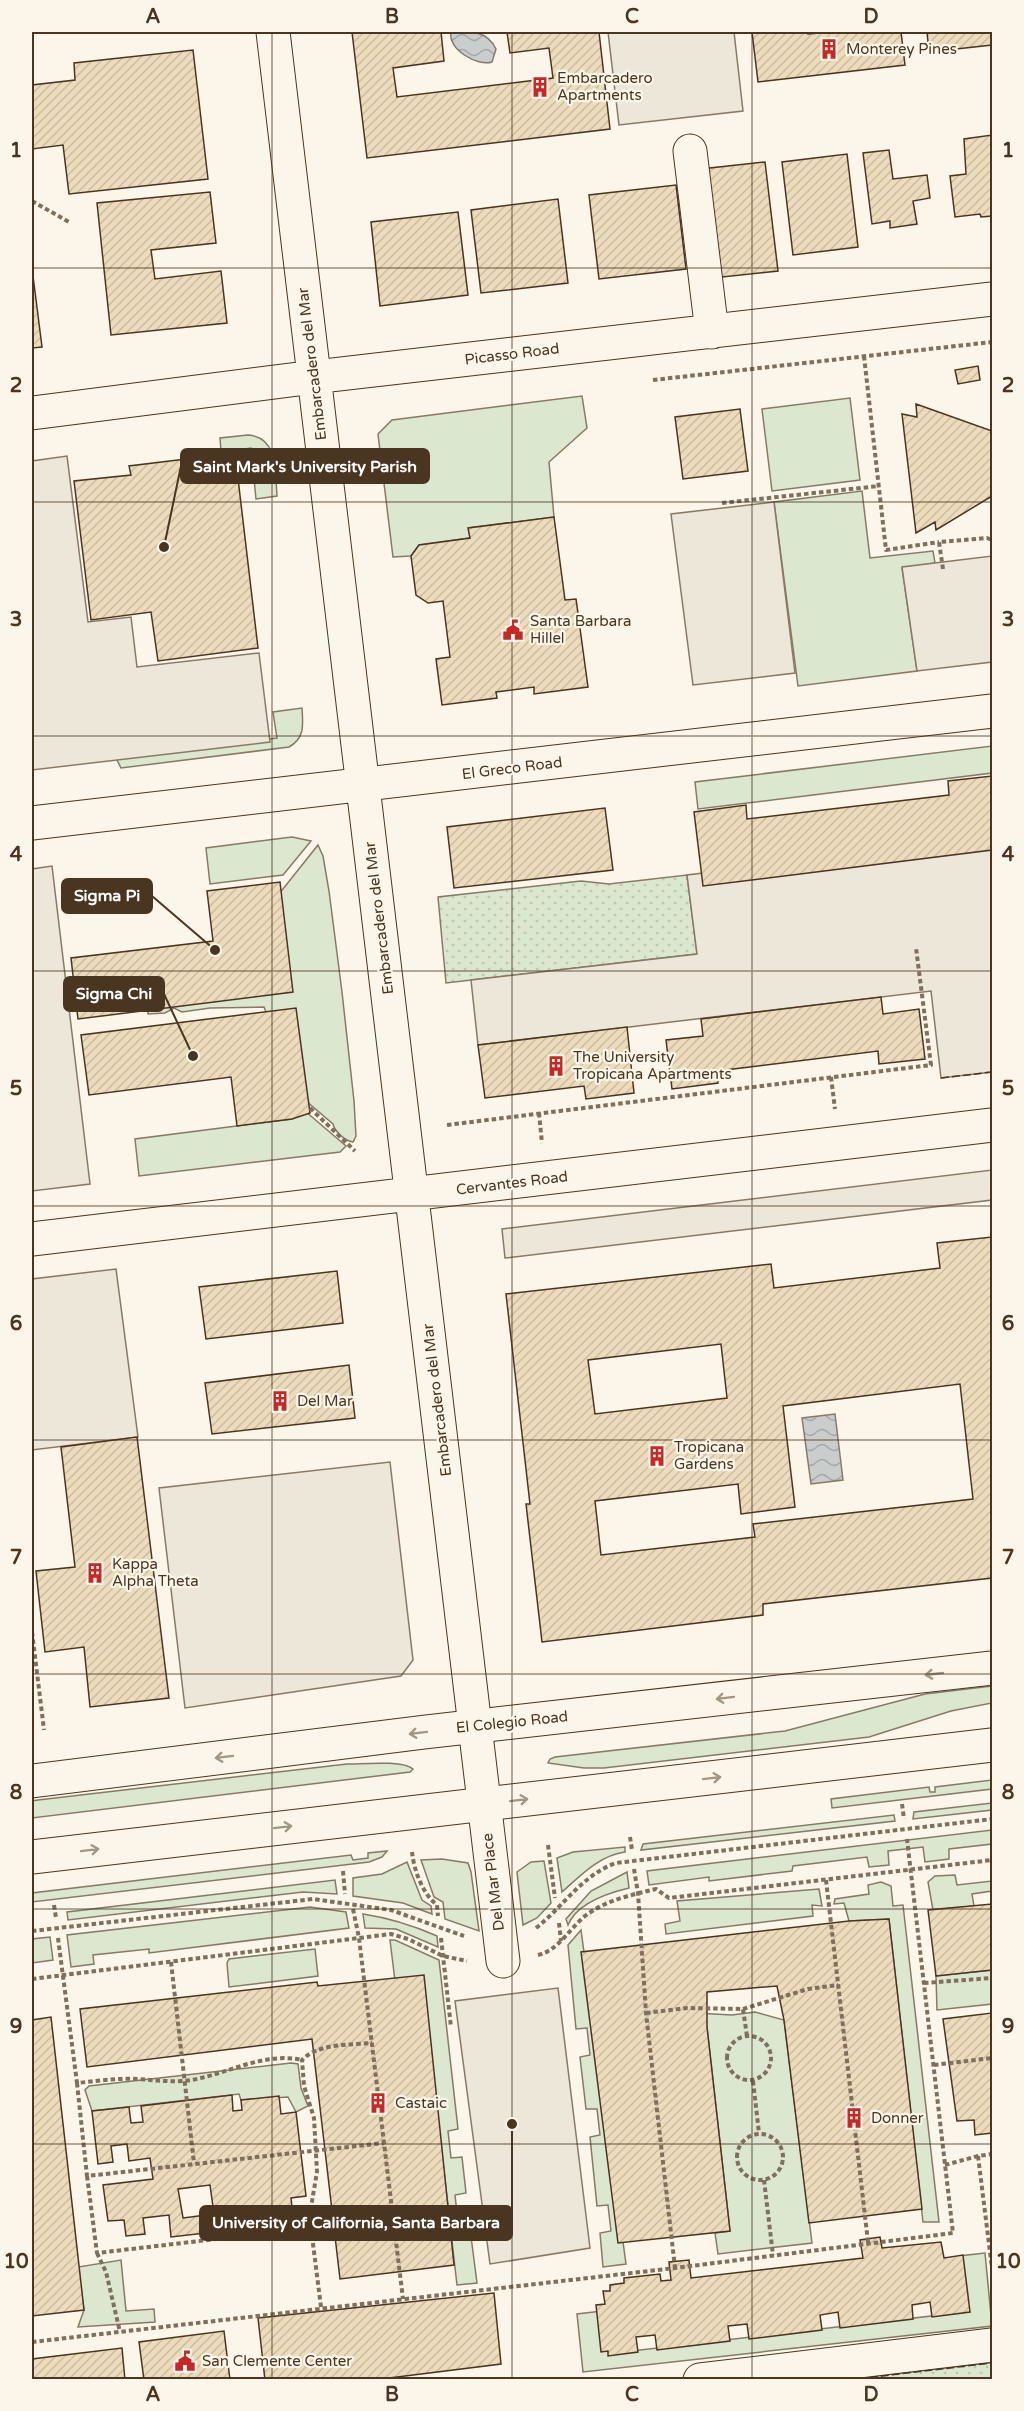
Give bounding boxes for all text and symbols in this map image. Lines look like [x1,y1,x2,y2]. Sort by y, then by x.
text: A [146,5,161,29]
text: B [385,5,399,29]
text: C [625,5,639,29]
text: D [863,5,879,29]
building icon: Monterey Pines [817,37,841,61]
place label: Monterey Pines [846,40,957,58]
place label: Embarcadero Apartments [557,69,653,104]
building icon: Embarcadero Apartments [528,75,552,99]
text: 1 [10,139,22,163]
text: 1 [1002,139,1014,163]
street label: Embarcadero del Mar [294,286,330,441]
street label: Picasso Road [464,339,560,369]
text: 2 [10,374,22,398]
text: 2 [1002,374,1014,398]
callout: Saint Mark's University Parish [181,449,429,483]
text: Saint Mark's University Parish [193,457,417,477]
text: 3 [10,608,22,632]
text: 3 [1002,608,1014,632]
place label: Santa Barbara Hillel [530,612,631,647]
public building icon: Santa Barbara Hillel [501,618,525,642]
street label: El Greco Road [461,753,563,783]
street label: Embarcadero del Mar [361,840,397,995]
text: 4 [10,843,23,867]
text: 4 [1002,843,1015,867]
callout: Sigma Pi [62,879,152,913]
text: Sigma Pi [74,886,140,906]
callout: Sigma Chi [64,977,164,1011]
text: Sigma Chi [76,984,152,1004]
place label: The University Tropicana Apartments [573,1048,732,1083]
building icon: The University Tropicana Apartments [544,1054,568,1078]
text: 5 [10,1077,22,1101]
text: 5 [1002,1077,1014,1101]
street label: Cervantes Road [455,1167,569,1199]
text: 6 [10,1312,22,1336]
text: 6 [1002,1312,1014,1336]
street label: Embarcadero del Mar [419,1322,455,1477]
building icon: Del Mar [268,1389,292,1413]
place label: Del Mar [297,1392,353,1410]
place label: Tropicana Gardens [674,1438,744,1473]
building icon: Tropicana Gardens [645,1444,669,1468]
text: 7 [10,1546,22,1570]
text: 7 [1002,1546,1014,1570]
place label: Kappa Alpha Theta [112,1555,199,1590]
building icon: Kappa Alpha Theta [83,1561,107,1585]
one-way arrow [925,1669,945,1680]
one-way arrow [715,1693,735,1704]
street label: El Colegio Road [455,1707,569,1737]
one-way arrow [408,1728,428,1739]
one-way arrow [215,1752,235,1763]
one-way arrow [702,1772,722,1783]
text: 8 [10,1781,22,1805]
text: 8 [1002,1781,1014,1805]
one-way arrow [508,1794,528,1805]
one-way arrow [273,1822,293,1833]
street label: Del Mar Place [478,1832,508,1932]
one-way arrow [79,1845,99,1856]
text: 9 [10,2015,22,2039]
text: 9 [1002,2015,1014,2039]
building icon: Castaic [366,2091,390,2115]
place label: Castaic [395,2094,447,2112]
building icon: Donner [842,2106,866,2130]
place label: Donner [871,2109,924,2127]
callout: University of California, Santa Barbara [200,2206,512,2240]
text: University of California, Santa Barbara [212,2213,500,2233]
text: 10 [3,2250,29,2274]
text: 10 [995,2250,1021,2274]
public building icon: San Clemente Center [173,2349,197,2373]
place label: San Clemente Center [202,2352,352,2370]
text: A [146,2383,161,2407]
text: B [385,2383,399,2407]
text: C [625,2383,639,2407]
text: D [863,2383,879,2407]

